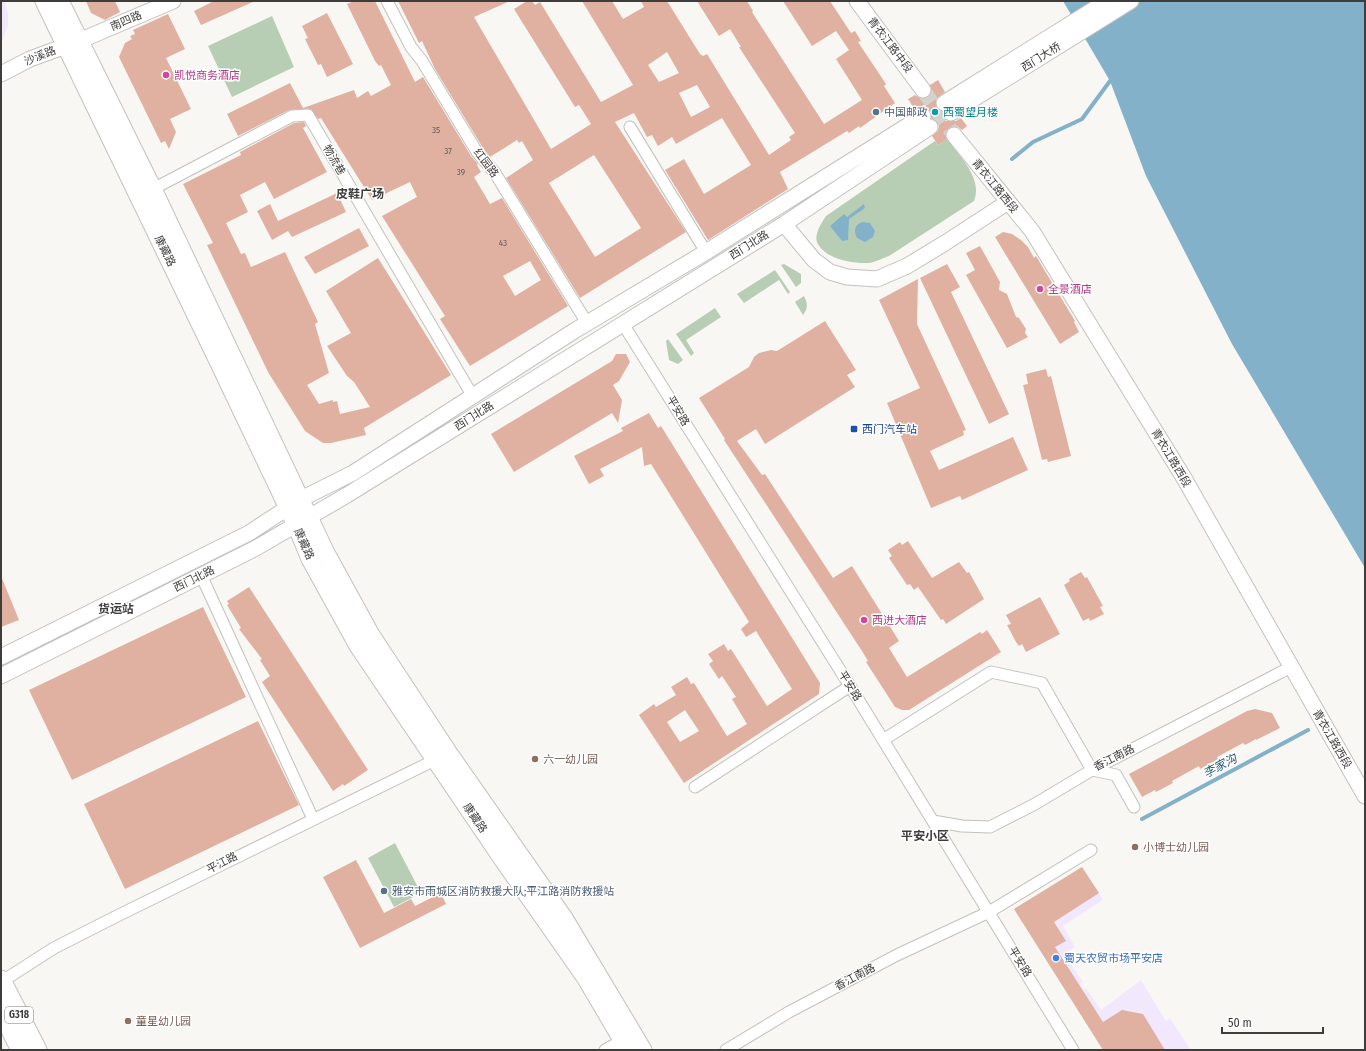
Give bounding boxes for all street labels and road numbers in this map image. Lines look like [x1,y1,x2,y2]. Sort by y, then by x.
street label: 南四路 [108,9,144,33]
street label: 青衣江路中段 [865,15,915,75]
street label: 西门大桥 [1019,40,1063,74]
street label: 沙溪路 [22,44,58,68]
street label: 物流巷 [320,142,348,178]
street label: 红园路 [471,146,501,180]
street label: 青衣江路西段 [969,156,1021,216]
street label: 西门北路 [727,228,771,262]
street label: 康藏路 [152,233,178,269]
street label: 平安路 [664,394,692,428]
street label: 西门北路 [452,399,496,433]
street label: 青衣江路西段 [1148,426,1194,490]
street label: 康藏路 [291,526,317,562]
street label: 西门北路 [171,564,217,594]
street label: 平安路 [836,669,864,703]
street label: 青衣江路西段 [1310,707,1354,771]
street label: 香江南路 [1091,742,1137,774]
street label: 康藏路 [460,801,490,835]
street label: 平江路 [204,850,240,876]
street label: 平安路 [1006,945,1034,979]
street label: 香江南路 [833,961,877,993]
road number: G318 [5,1007,33,1023]

